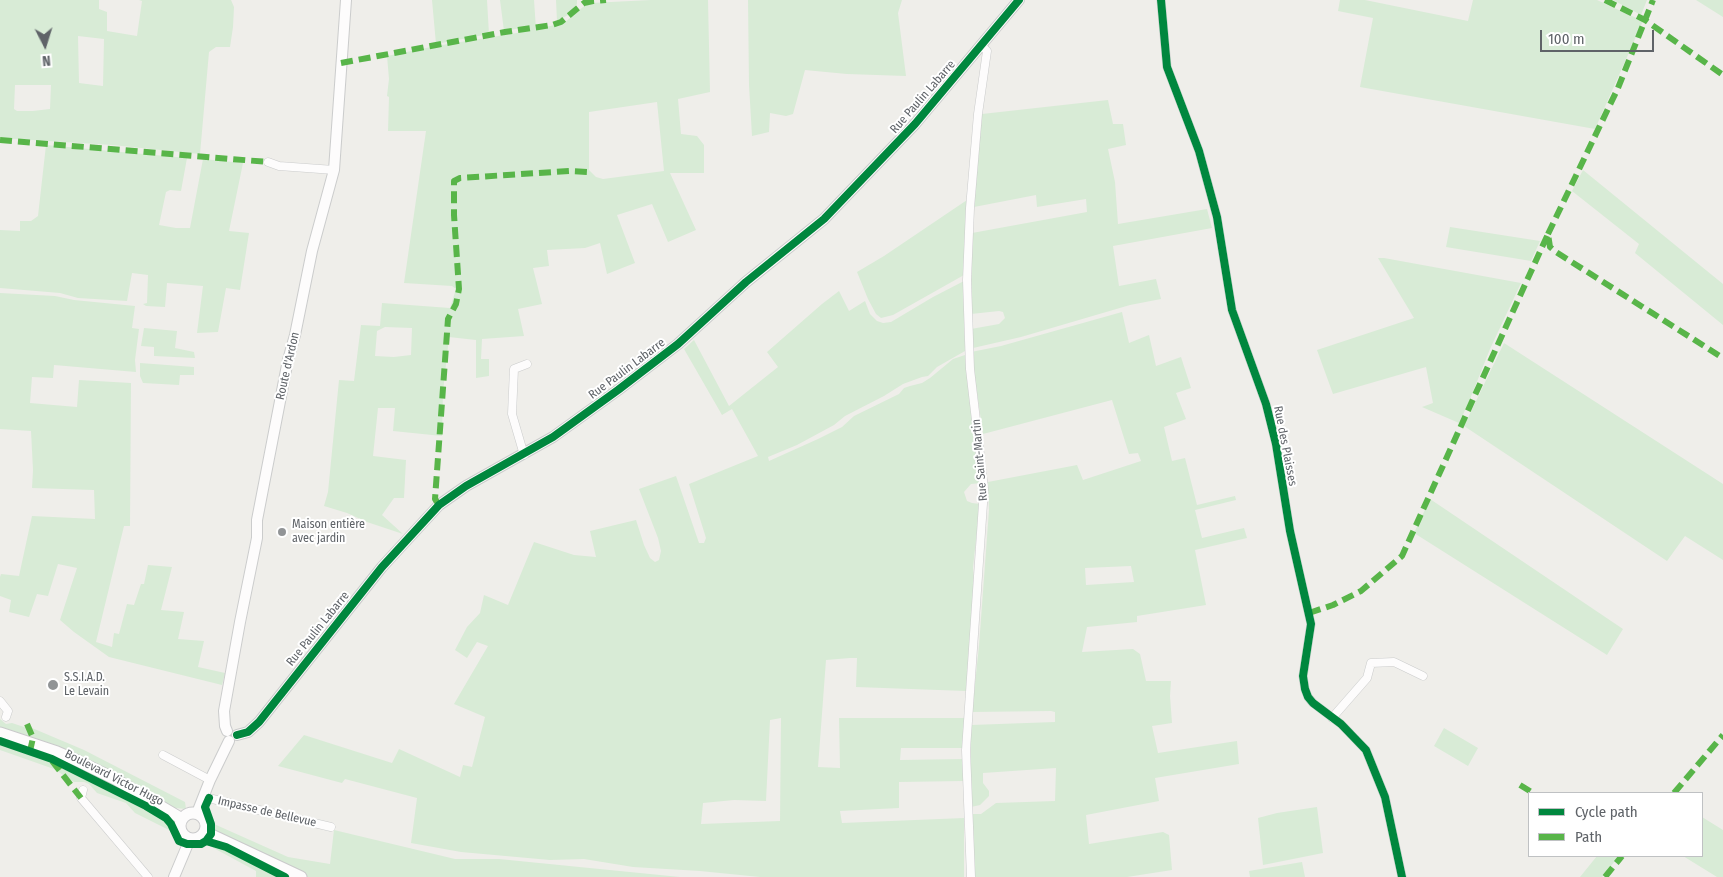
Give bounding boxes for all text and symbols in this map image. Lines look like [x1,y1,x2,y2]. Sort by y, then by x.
north arrow [20,20,70,70]
scale bar [1543,20,1657,52]
text: 100 m [1548,30,1585,48]
text: N [41,52,51,69]
street label: Rue Paulin Labarre [887,58,959,136]
street label: Route d'Ardon [273,331,303,401]
street label: Rue Paulin Labarre [586,336,668,402]
street label: Rue des Plaisses [1270,405,1300,487]
street label: Rue Saint-Martin [969,418,991,502]
place label: Maison entière avec jardin [292,518,365,546]
marker: Maison entière avec jardin [276,526,288,538]
street label: Rue Paulin Labarre [283,589,353,669]
place label: S.S.I.A.D. Le Levain [64,671,109,699]
marker: S.S.I.A.D. Le Levain [46,678,60,692]
street label: Boulevard Victor Hugo [62,747,166,809]
legend [1528,792,1703,857]
street label: Impasse de Bellevue [216,794,318,830]
text: Cycle path [1575,803,1638,821]
text: Path [1575,828,1602,846]

